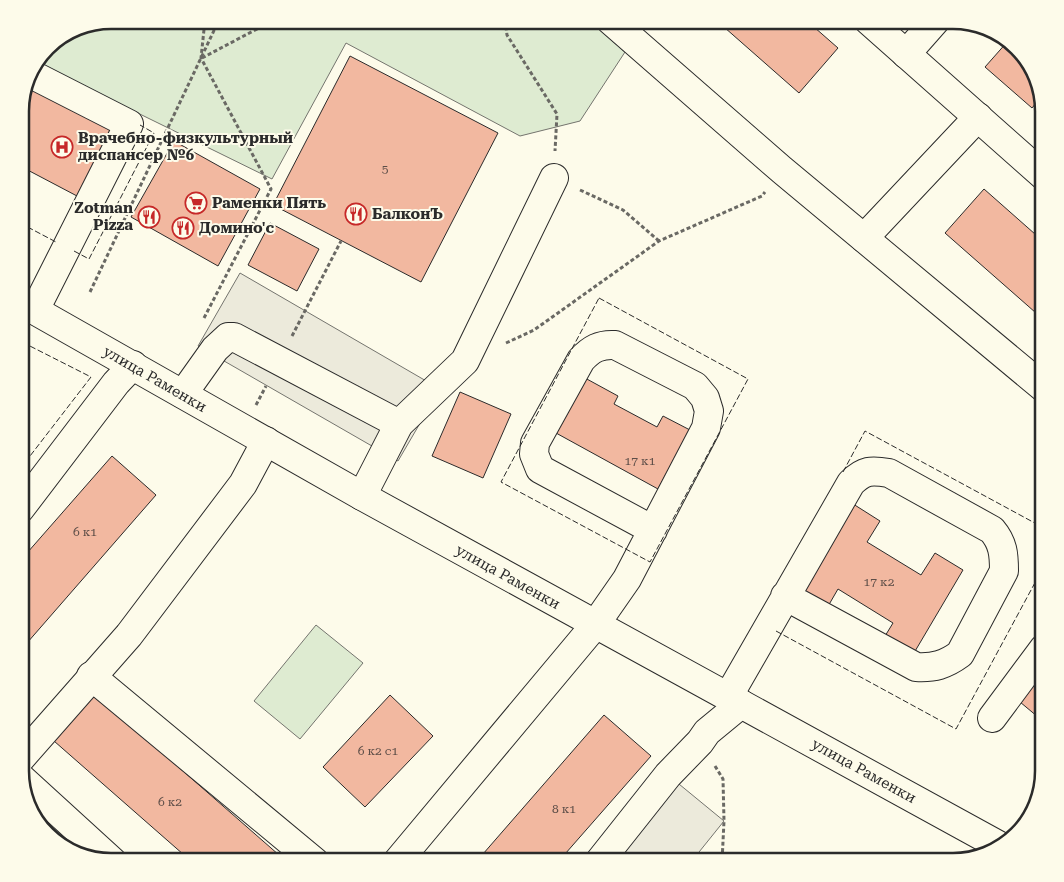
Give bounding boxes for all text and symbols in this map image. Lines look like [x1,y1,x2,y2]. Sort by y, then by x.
place label: Врачебно-физкультурный диспансер №6 [78,129,293,164]
hospital icon: Врачебно-физкультурный диспансер №6 [50,135,74,159]
house number: 5 [382,162,389,176]
supermarket icon: Раменки Пять [184,191,208,215]
place label: Раменки Пять [212,194,326,212]
place label: Zotman Pizza [74,199,133,234]
restaurant icon: БалконЪ [344,202,368,226]
restaurant icon: Zotman Pizza [137,205,161,229]
place label: БалконЪ [372,205,443,223]
restaurant icon: Домино'c [171,216,195,240]
place label: Домино'c [199,219,275,237]
street label: улица Раменки [100,342,210,416]
house number: 17 к1 [625,454,656,468]
house number: 6 к1 [73,525,97,539]
street label: улица Раменки [453,541,563,613]
house number: 17 к2 [864,575,895,589]
street label: улица Раменки [809,735,919,807]
house number: 6 к2 с1 [358,744,399,758]
house number: 6 к2 [158,795,182,809]
house number: 8 к1 [552,802,576,816]

